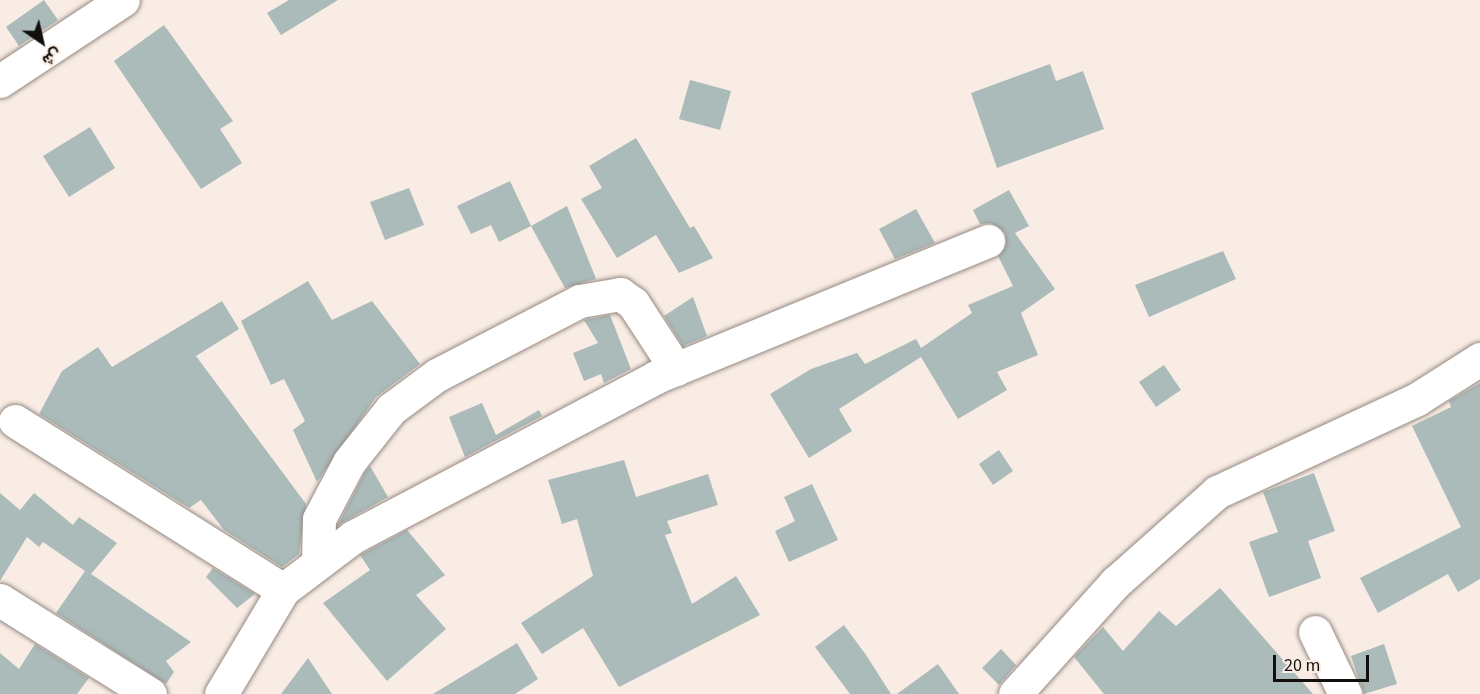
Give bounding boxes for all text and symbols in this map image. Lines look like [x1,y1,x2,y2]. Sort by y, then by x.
north arrow [12,12,72,72]
text: ش [38,42,66,71]
scale bar [1276,643,1372,681]
text: 20 m [1284,653,1320,678]

